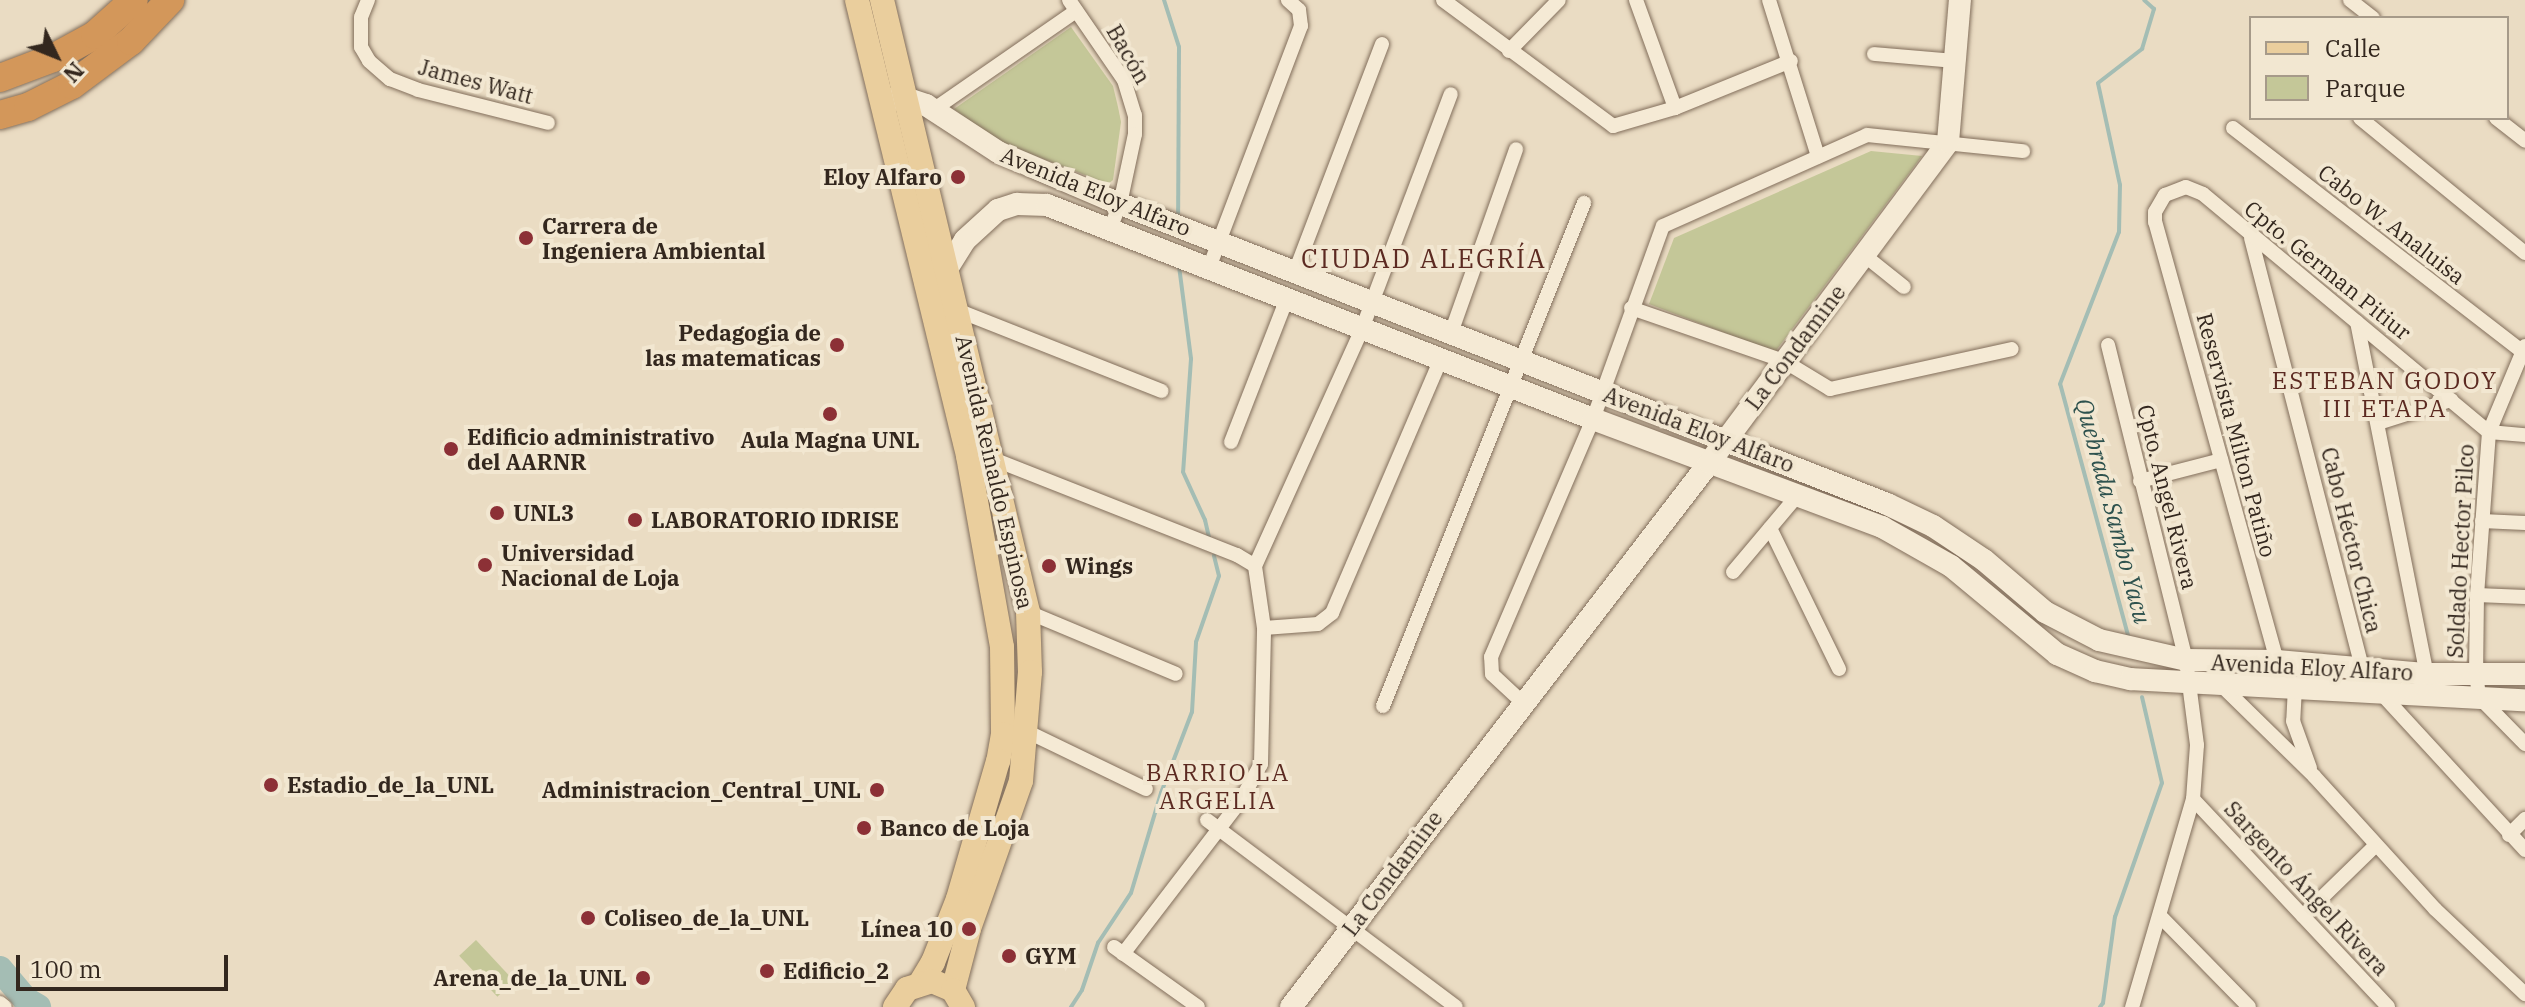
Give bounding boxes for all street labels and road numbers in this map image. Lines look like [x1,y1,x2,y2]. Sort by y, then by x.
street label: Bacón [1101,20,1157,88]
street label: James Watt [416,53,536,109]
street label: Avenida Eloy Alfaro [997,141,1195,241]
street label: Cabo W. Analuisa [2313,158,2471,290]
street label: Cpto. German Pitiur [2239,195,2417,345]
street label: La Condamine [1739,279,1851,415]
street label: Reservista Milton Patiño [2192,310,2282,560]
street label: Avenida Reinaldo Espinosa [951,332,1039,612]
street label: Avenida Eloy Alfaro [1600,380,1798,478]
street label: Cpto. Angel Rivera [2132,402,2204,592]
street label: Soldado Hector Pilco [2441,443,2479,659]
street label: Cabo Héctor Chica [2316,444,2388,636]
street label: Avenida Eloy Alfaro [2210,649,2414,685]
street label: Sargento Ángel Rivera [2219,795,2395,981]
street label: La Condamine [1336,805,1448,941]

